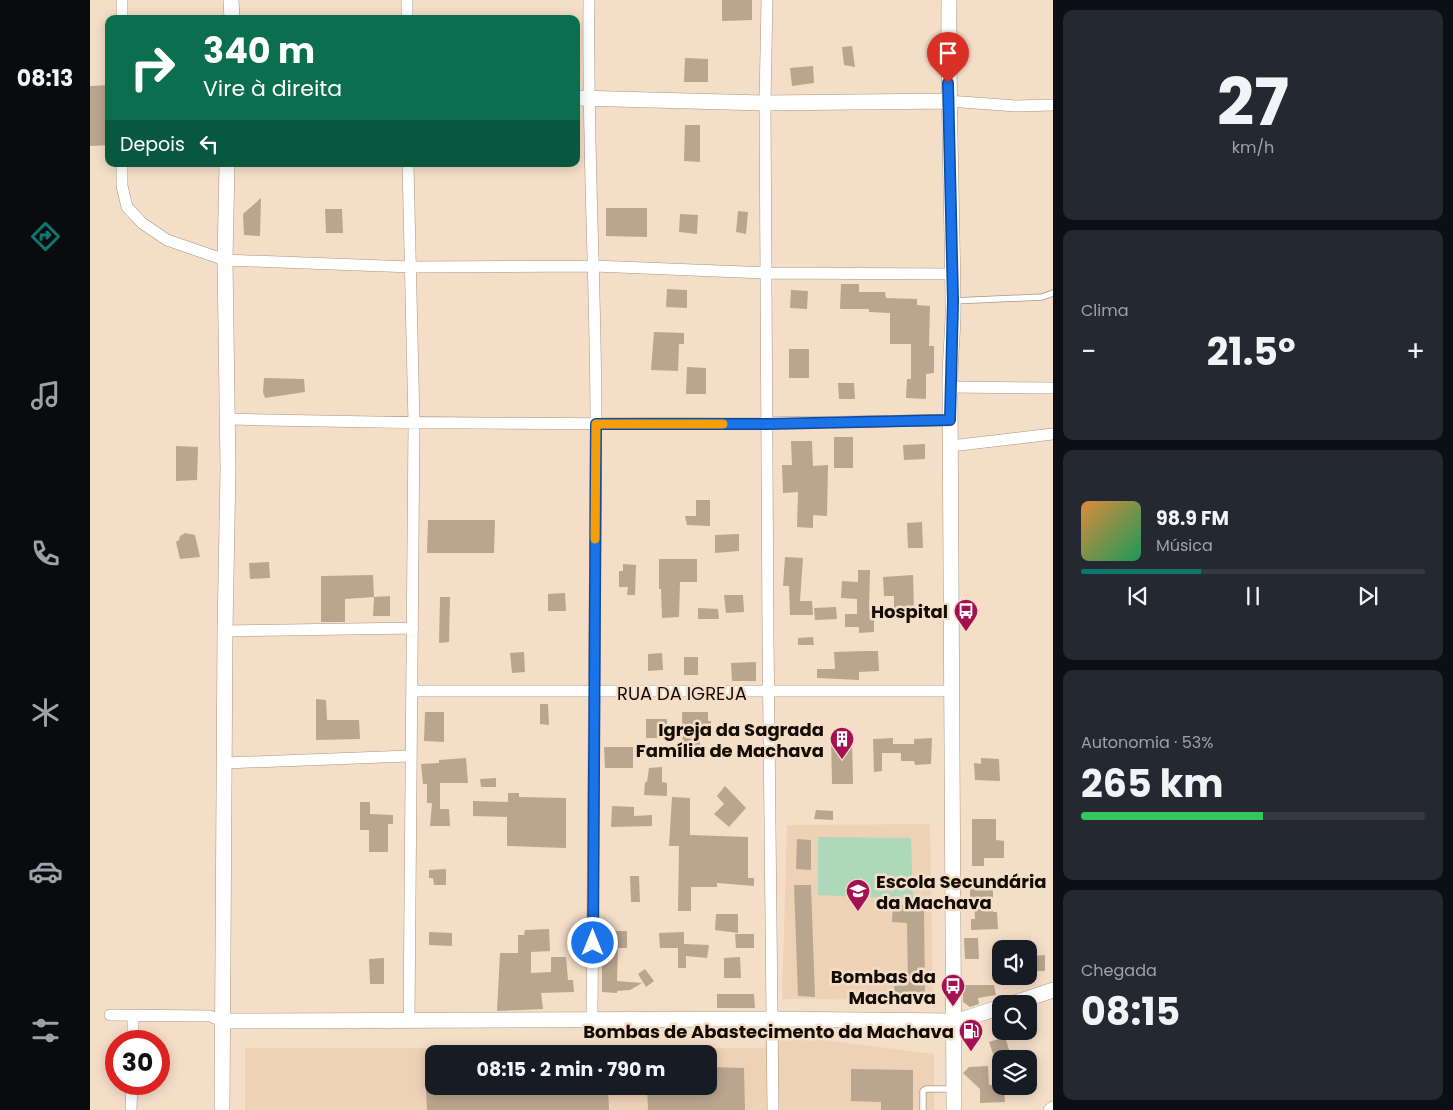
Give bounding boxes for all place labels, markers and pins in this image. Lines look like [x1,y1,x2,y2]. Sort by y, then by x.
pin [927,32,969,83]
bus stop icon: Hospital [953,598,979,632]
place label: Hospital [871,599,948,624]
place label: Igreja da Sagrada Família de Machava [636,717,824,763]
building icon: Igreja da Sagrada Família de Machava [829,726,855,760]
place label: Escola Secundária da Machava [876,869,1046,915]
school or university icon: Escola Secundária da Machava [845,878,871,912]
place label: Bombas da Machava [831,964,936,1010]
bus stop icon: Bombas da Machava [940,973,966,1007]
fuel station icon: Bombas de Abastecimento da Machava [958,1018,984,1052]
place label: Bombas de Abastecimento da Machava [583,1019,954,1044]

